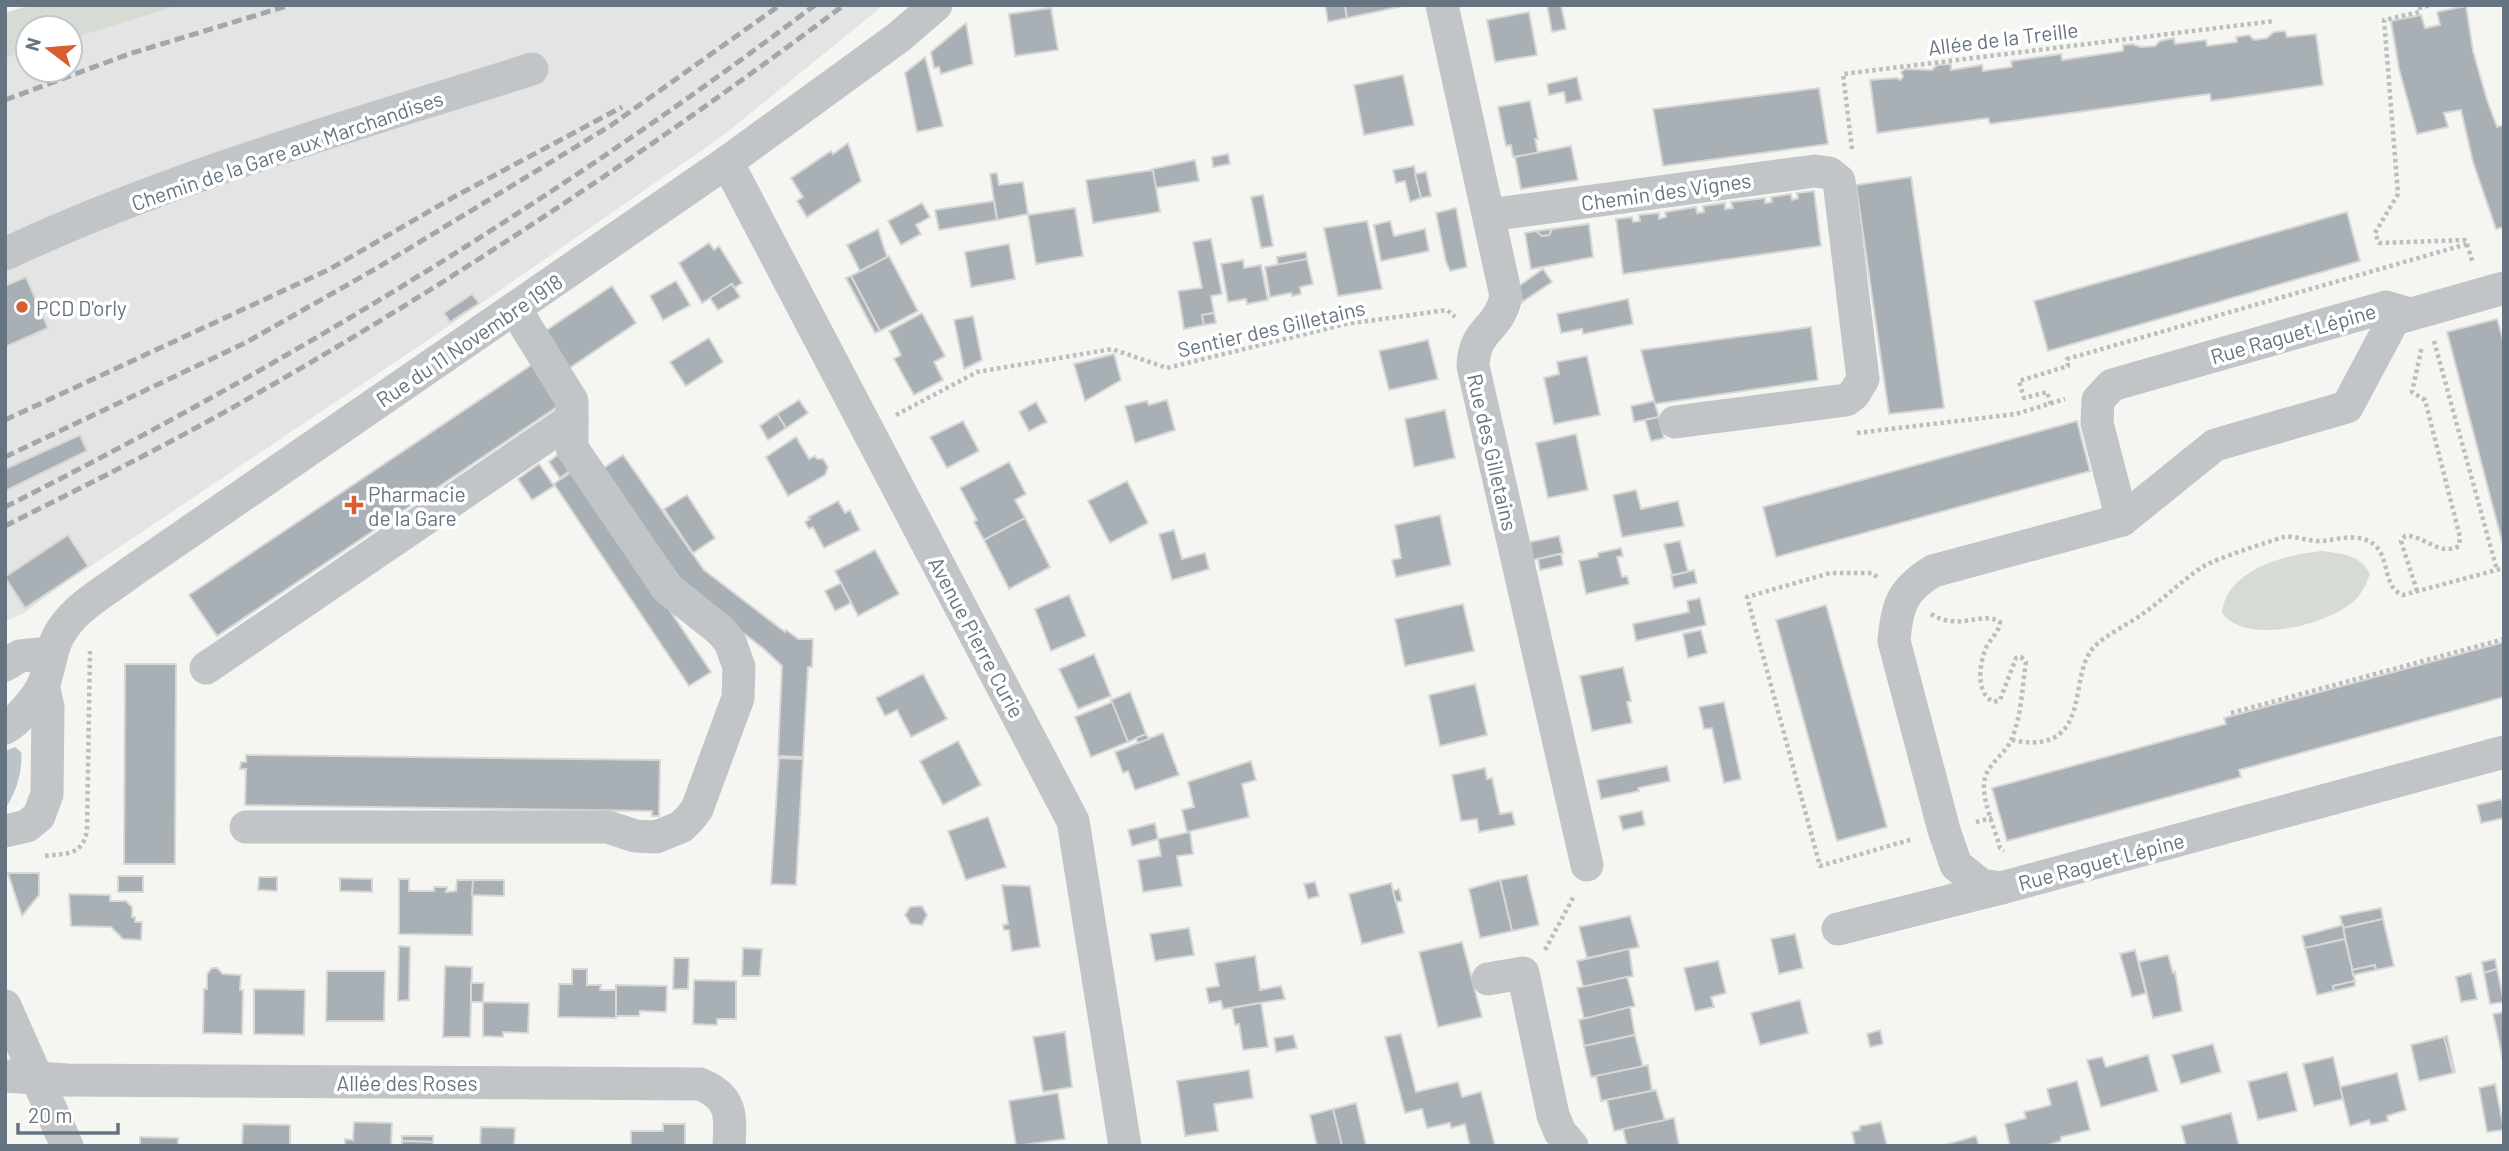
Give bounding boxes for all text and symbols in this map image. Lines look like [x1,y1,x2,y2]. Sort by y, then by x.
north arrow [14,14,84,84]
street label: Allée de la Treille [1926,16,2080,60]
text: N [19,35,45,53]
street label: Chemin de la Gare aux Marchandises [128,85,446,215]
street label: Chemin des Vignes [1579,167,1753,215]
street label: Rue du 11 Novembre 1918 [371,268,567,412]
street label: Sentier des Gilletains [1175,294,1367,362]
place label: PCD D'orly [36,295,127,320]
street label: Rue Raguet Lépine [2207,297,2379,369]
marker: PCD D'orly [14,299,30,315]
street label: Rue des Gilletains [1463,371,1523,533]
place label: Pharmacie de la Gare [368,481,466,530]
marker: Pharmacie de la Gare [346,497,362,513]
street label: Avenue Pierre Curie [924,552,1030,722]
street label: Rue Raguet Lépine [2015,827,2187,895]
street label: Allée des Roses [336,1070,478,1095]
scale bar [18,1092,117,1136]
text: 20 m [28,1102,73,1127]

